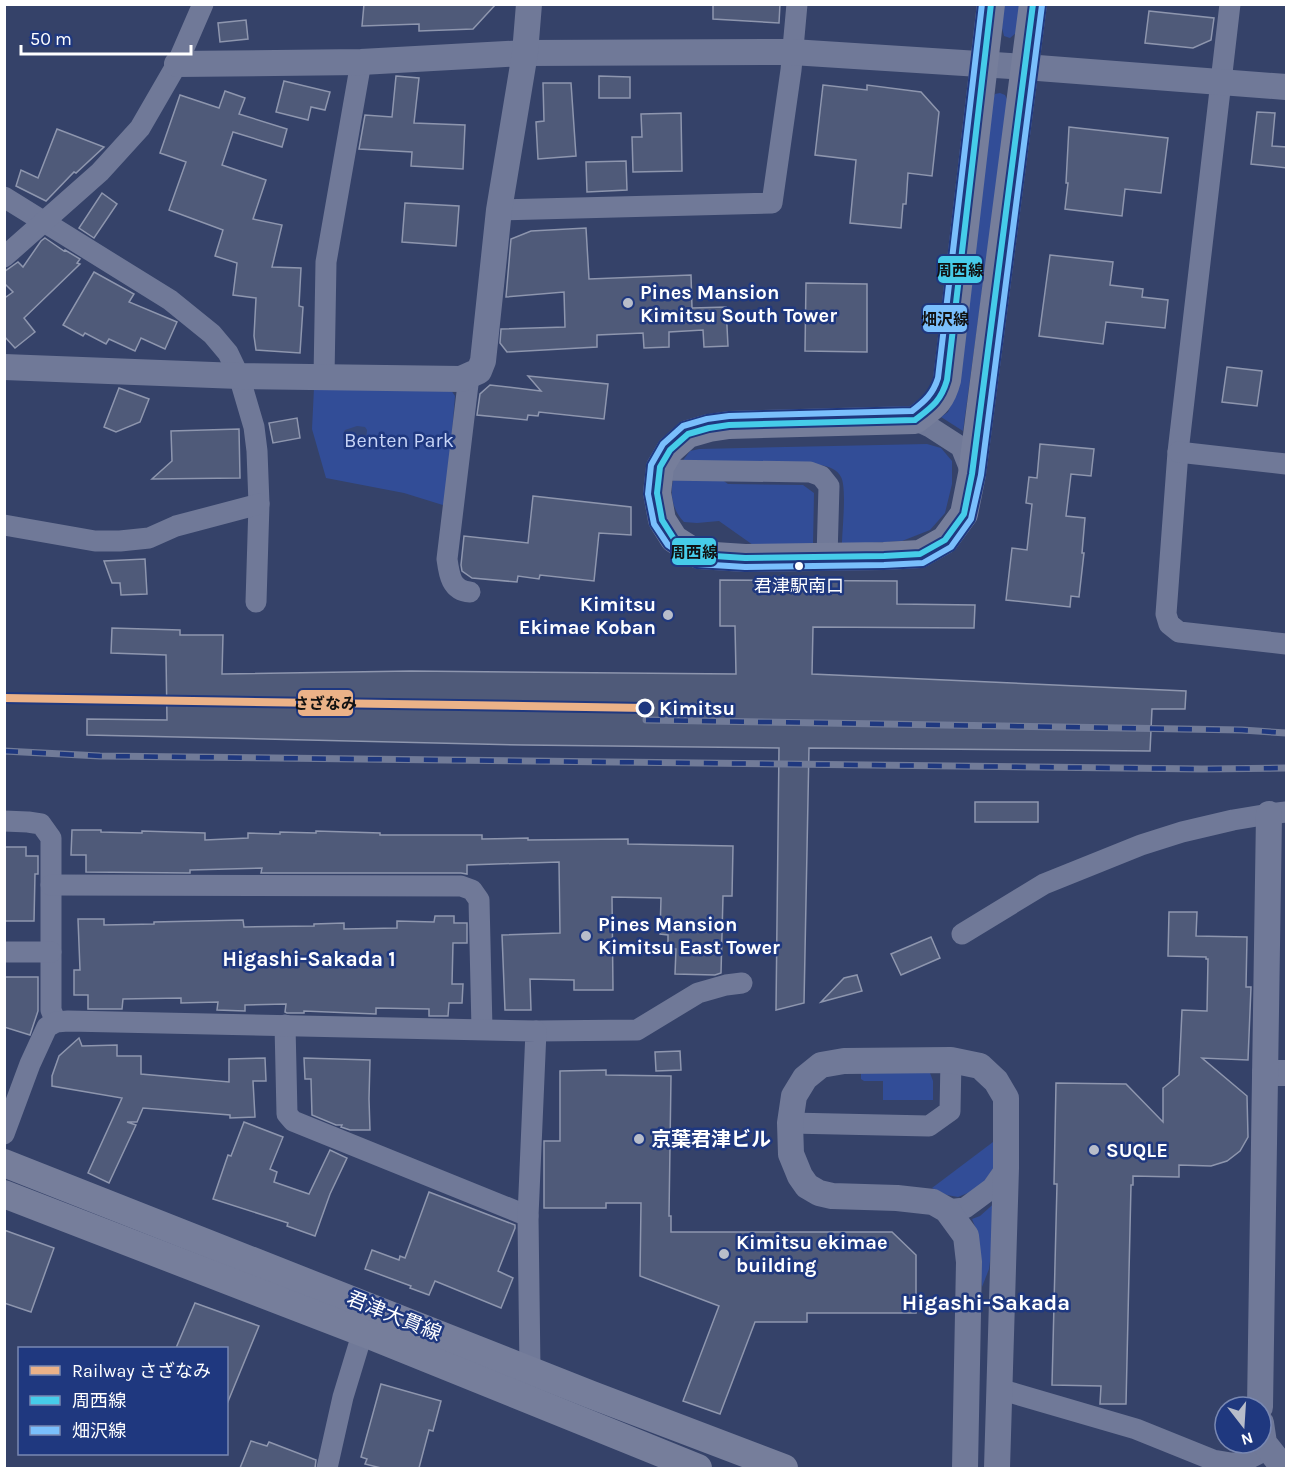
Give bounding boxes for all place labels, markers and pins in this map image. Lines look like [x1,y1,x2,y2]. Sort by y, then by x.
place label: Pines Mansion Kimitsu South Tower [640,281,837,327]
marker: Pines Mansion Kimitsu South Tower [621,296,635,310]
marker: 君津駅南口 [793,560,805,572]
place label: 君津駅南口 [754,575,844,597]
place label: Kimitsu Ekimae Koban [519,593,656,639]
marker: Kimitsu Ekimae Koban [661,608,675,622]
place label: Kimitsu [659,697,735,720]
marker: Kimitsu [636,699,654,717]
place label: Pines Mansion Kimitsu East Tower [598,913,780,959]
marker: Pines Mansion Kimitsu East Tower [579,929,593,943]
place label: 京葉君津ビル [651,1128,771,1151]
marker: 京葉君津ビル [632,1132,646,1146]
place label: SUQLE [1106,1139,1168,1162]
marker: SUQLE [1087,1143,1101,1157]
place label: Kimitsu ekimae building [736,1231,888,1277]
marker: Kimitsu ekimae building [717,1247,731,1261]

